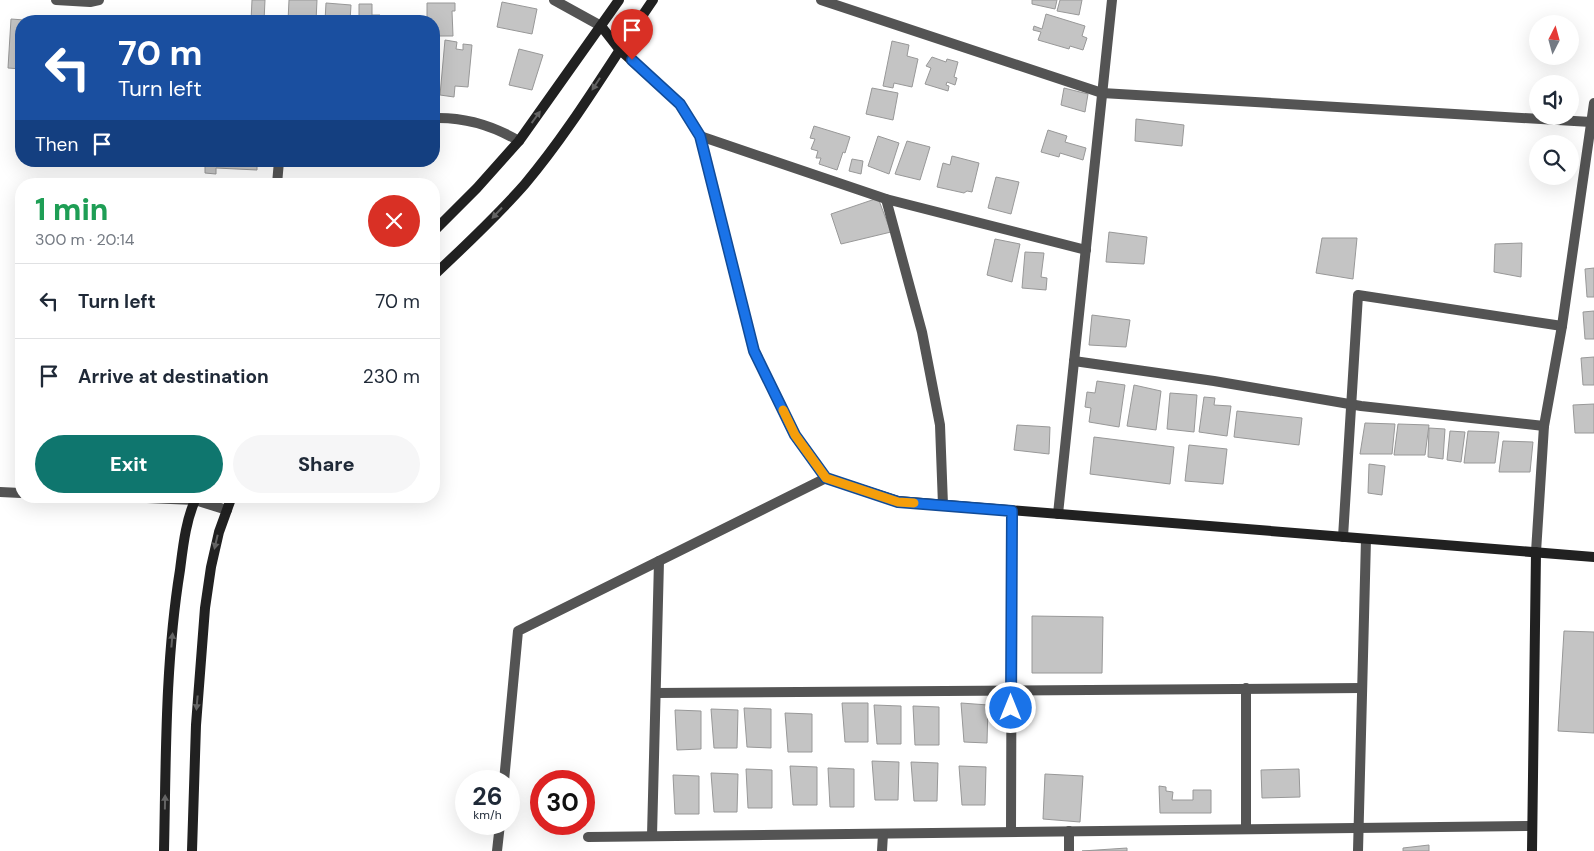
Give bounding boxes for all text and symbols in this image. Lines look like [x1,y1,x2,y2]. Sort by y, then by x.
pin [611,9,653,60]
north arrow [1529,15,1579,65]
map controls [1529,15,1579,185]
icon: arrive [618,16,646,44]
text: 70 m [118,30,202,76]
icon: left [35,35,100,100]
text: Turn left [118,74,202,103]
button: sound [1529,75,1579,125]
one-way arrow [592,78,601,91]
one-way arrow [531,110,541,124]
icon: arrive [88,130,116,158]
text: Then [35,132,78,157]
button: search [1529,135,1579,185]
text: 1 min [35,190,108,229]
button: close [368,195,420,247]
one-way arrow [491,206,503,218]
text: 300 m · 20:14 [35,229,134,250]
icon: left [35,287,63,315]
text: Turn left [78,289,156,314]
text: 70 m [375,289,420,314]
icon: arrive [35,362,63,390]
text: Arrive at destination [78,364,269,389]
text: 230 m [363,364,420,389]
button: Exit [35,435,223,493]
button: Share [233,435,420,493]
one-way arrow [212,535,220,550]
one-way arrow [168,632,176,648]
position arrow [984,681,1036,733]
one-way arrow [193,696,201,712]
speed limit sign: 30 [530,770,595,835]
text: 26 [472,780,503,813]
one-way arrow [161,794,169,810]
text: km/h [473,807,502,823]

